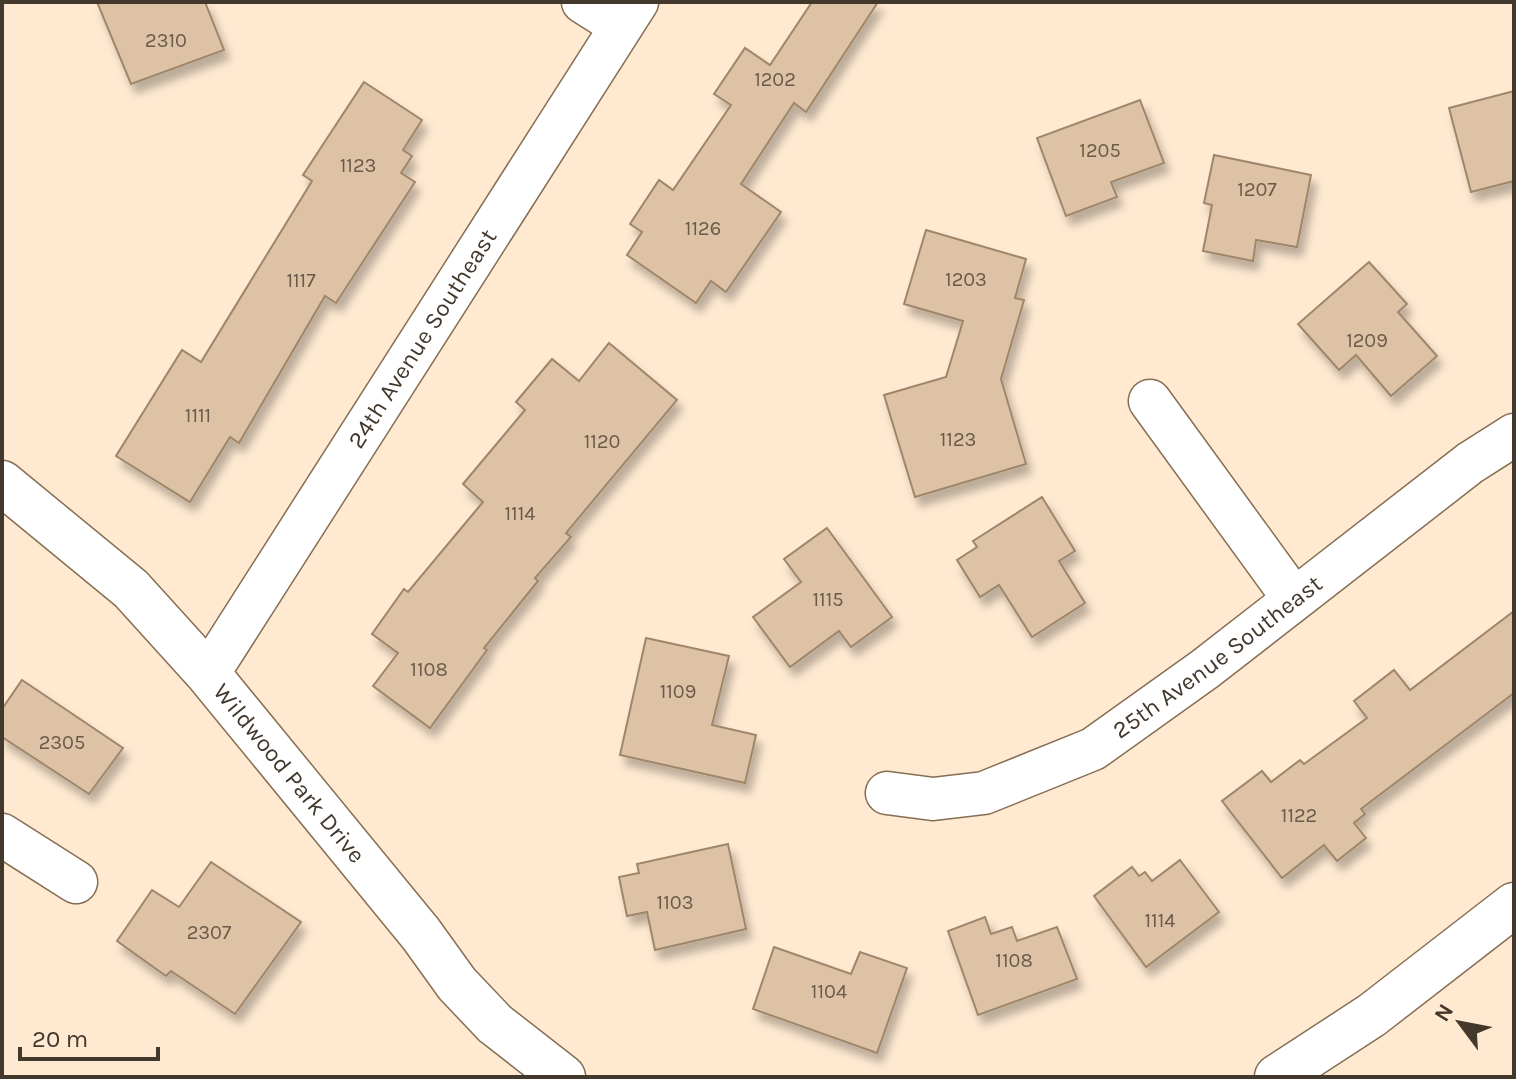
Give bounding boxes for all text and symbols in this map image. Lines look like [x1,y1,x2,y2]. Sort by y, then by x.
house number: 2310 [145,29,187,52]
house number: 1202 [754,68,796,91]
house number: 1205 [1079,139,1121,162]
house number: 1123 [340,154,376,177]
house number: 1207 [1237,178,1277,201]
house number: 1126 [685,217,721,240]
street label: 24th Avenue Southeast [342,224,502,453]
house number: 1203 [945,268,987,291]
house number: 1117 [286,269,316,292]
house number: 1209 [1346,329,1388,352]
house number: 1111 [185,404,211,427]
house number: 1123 [940,428,976,451]
house number: 1120 [584,430,620,453]
house number: 1114 [505,502,536,525]
street label: 25th Avenue Southeast [1107,569,1327,744]
house number: 1115 [812,588,844,611]
house number: 1108 [410,658,448,681]
street label: Wildwood Park Drive [208,678,371,869]
house number: 1109 [660,680,696,703]
house number: 2305 [39,731,85,754]
house number: 1122 [1281,804,1317,827]
house number: 1103 [657,891,693,914]
house number: 1114 [1145,909,1176,932]
house number: 2307 [187,921,232,944]
house number: 1108 [995,949,1033,972]
house number: 1104 [811,980,847,1003]
north arrow [1420,983,1500,1063]
text: N [1429,999,1459,1027]
scale bar [20,1011,158,1061]
text: 20 m [32,1025,88,1053]

